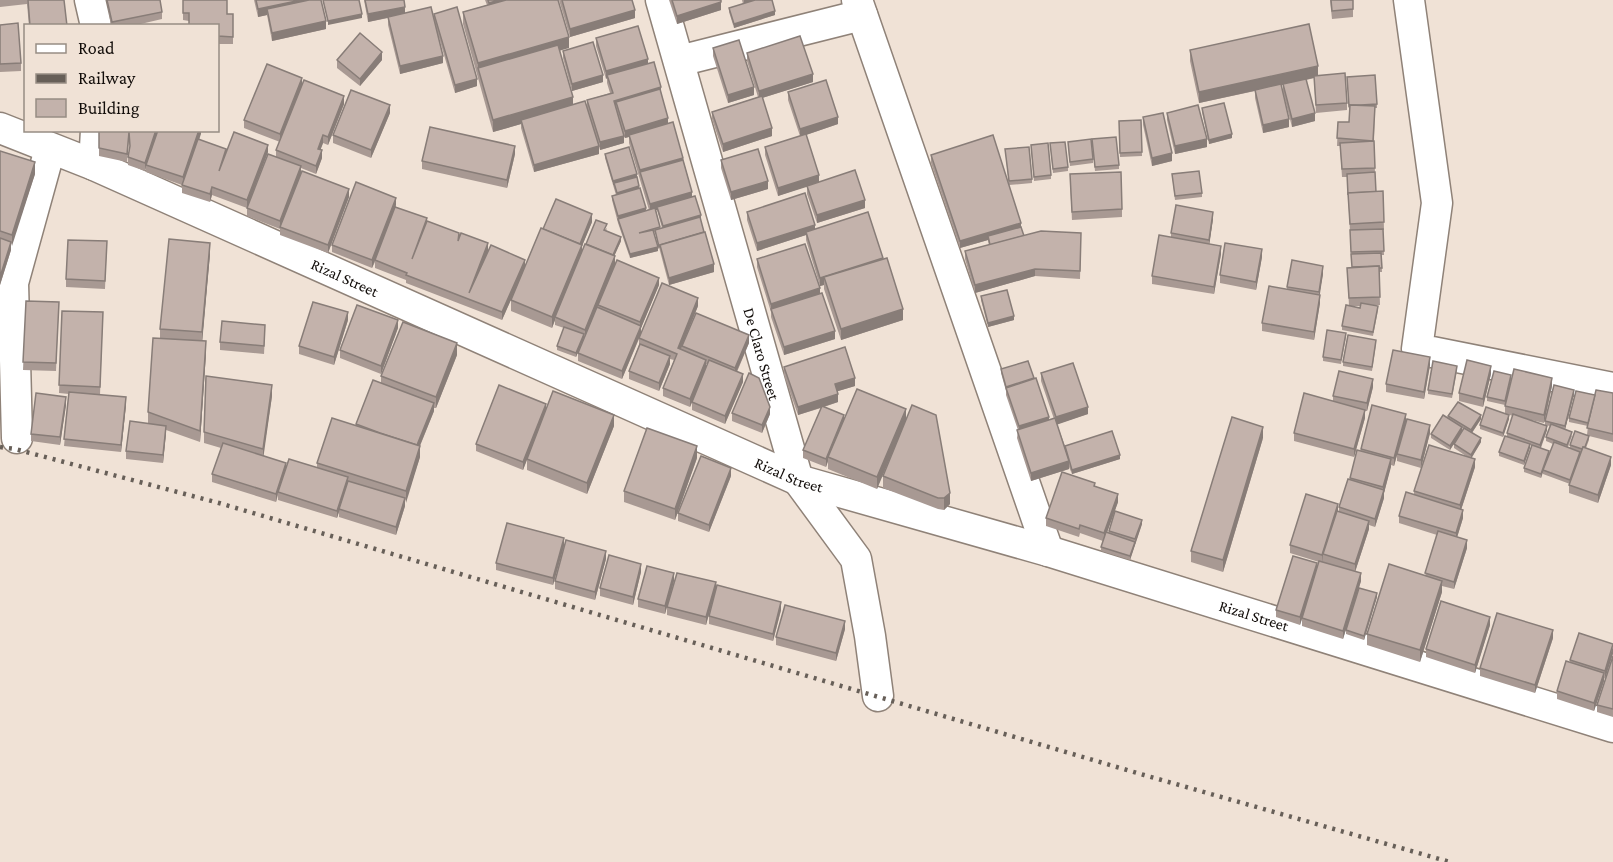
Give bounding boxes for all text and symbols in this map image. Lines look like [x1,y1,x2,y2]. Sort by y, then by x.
legend [24,24,219,132]
text: Road [78,38,115,58]
text: Railway [78,68,136,88]
text: Building [78,98,140,118]
street label: Rizal Street [308,255,382,300]
street label: De Claro Street [740,306,783,403]
street label: Rizal Street [752,454,826,496]
street label: Rizal Street [1217,597,1291,635]

